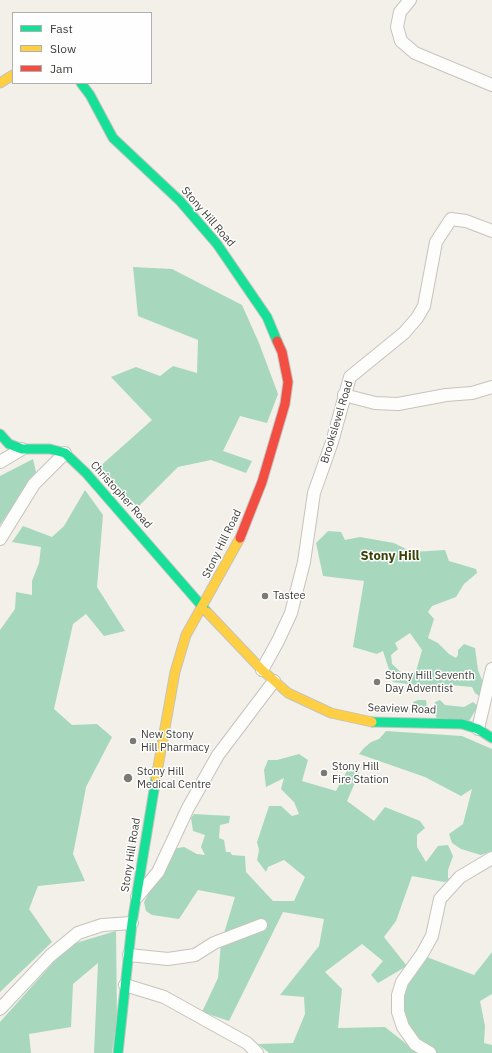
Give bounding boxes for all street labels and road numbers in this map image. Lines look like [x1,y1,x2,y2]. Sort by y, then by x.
street label: Stony Hill Road [178,184,238,250]
street label: Brookslevel Road [318,379,356,465]
street label: Christopher Road [87,459,155,531]
street label: Stony Hill Road [200,507,244,581]
street label: Seaview Road [367,701,437,717]
street label: Stony Hill Road [119,817,143,893]

